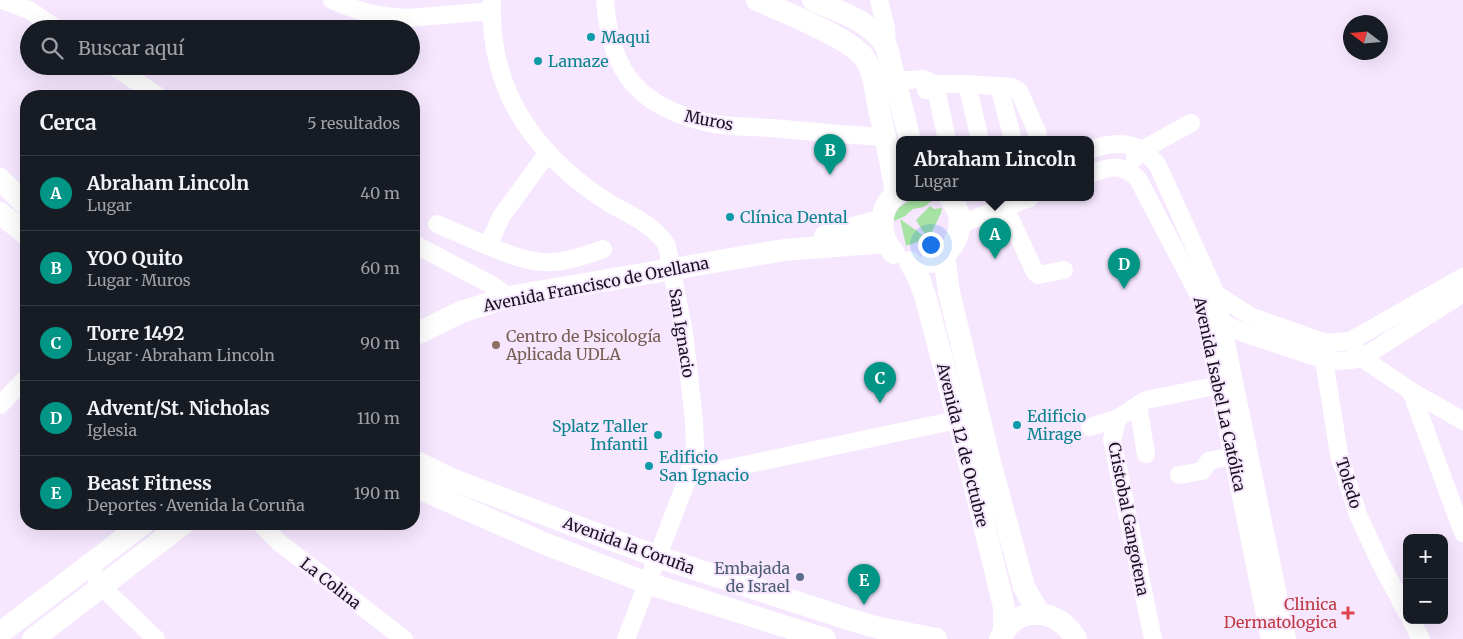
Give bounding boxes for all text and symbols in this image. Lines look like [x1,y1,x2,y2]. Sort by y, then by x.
north arrow [1343,15,1388,60]
search box [20,20,420,75]
place label: Maqui [601,27,650,47]
marker: Maqui [585,31,597,43]
icon: search [38,34,66,62]
text: Buscar aquí [78,36,184,60]
place label: Lamaze [548,51,609,71]
marker: Lamaze [532,55,544,67]
street label: Muros [683,105,735,135]
text: Cerca [40,109,97,136]
text: 5 resultados [307,113,400,133]
pin: B [814,134,846,175]
popup [896,136,1094,201]
text: Abraham Lincoln [914,147,1076,171]
text: Abraham Lincoln [87,171,249,195]
text: Lugar [914,171,959,191]
text: A [50,183,62,203]
text: 40 m [360,183,400,203]
text: Lugar [87,195,132,215]
place label: Clínica Dental [740,207,848,227]
marker: Clínica Dental [724,211,736,223]
pin: A [979,218,1011,259]
your location [918,232,944,258]
text: YOO Quito [87,246,183,270]
pin: D [1108,248,1140,289]
street label: Avenida Francisco de Orellana [481,252,711,316]
text: B [50,258,62,278]
text: 60 m [360,258,400,278]
text: Lugar · Muros [87,270,191,290]
street label: San Ignacio [665,287,699,379]
street label: Avenida Isabel La Católica [1189,294,1251,494]
text: Torre 1492 [87,321,184,345]
place label: Centro de Psicología Aplicada UDLA [505,326,662,364]
text: C [51,333,61,353]
text: 90 m [360,333,400,353]
marker: Centro de Psicología Aplicada UDLA [490,339,502,351]
text: Lugar · Abraham Lincoln [87,345,275,365]
street label: Avenida 12 de Octubre [933,360,993,529]
pin: C [864,362,896,403]
text: Advent/St. Nicholas [87,396,270,420]
place label: Edificio Mirage [1027,406,1086,444]
text: D [50,408,62,428]
text: 110 m [357,408,400,428]
place label: Splatz Taller Infantil [552,416,648,454]
marker: Edificio Mirage [1011,419,1023,431]
text: Iglesia [87,420,137,440]
marker: Splatz Taller Infantil [652,429,664,441]
street label: Cristobal Gangotena [1104,441,1154,598]
place label: Edificio San Ignacio [659,447,749,485]
street label: Toledo [1332,455,1366,511]
marker: Edificio San Ignacio [643,460,655,472]
text: Beast Fitness [87,471,212,495]
text: E [51,483,61,503]
text: 190 m [354,483,400,503]
text: Deportes · Avenida la Coruña [87,495,305,515]
street label: Avenida la Coruña [560,512,698,578]
map controls [1403,534,1448,624]
button: + [1403,534,1448,579]
street label: La Colina [297,553,366,613]
place label: Embajada de Israel [714,558,790,596]
pin: E [848,564,880,605]
marker: Embajada de Israel [794,571,806,583]
button: − [1403,579,1448,624]
place label: Clinica Dermatologica [1224,594,1337,632]
marker: Clinica Dermatologica [1341,606,1355,620]

